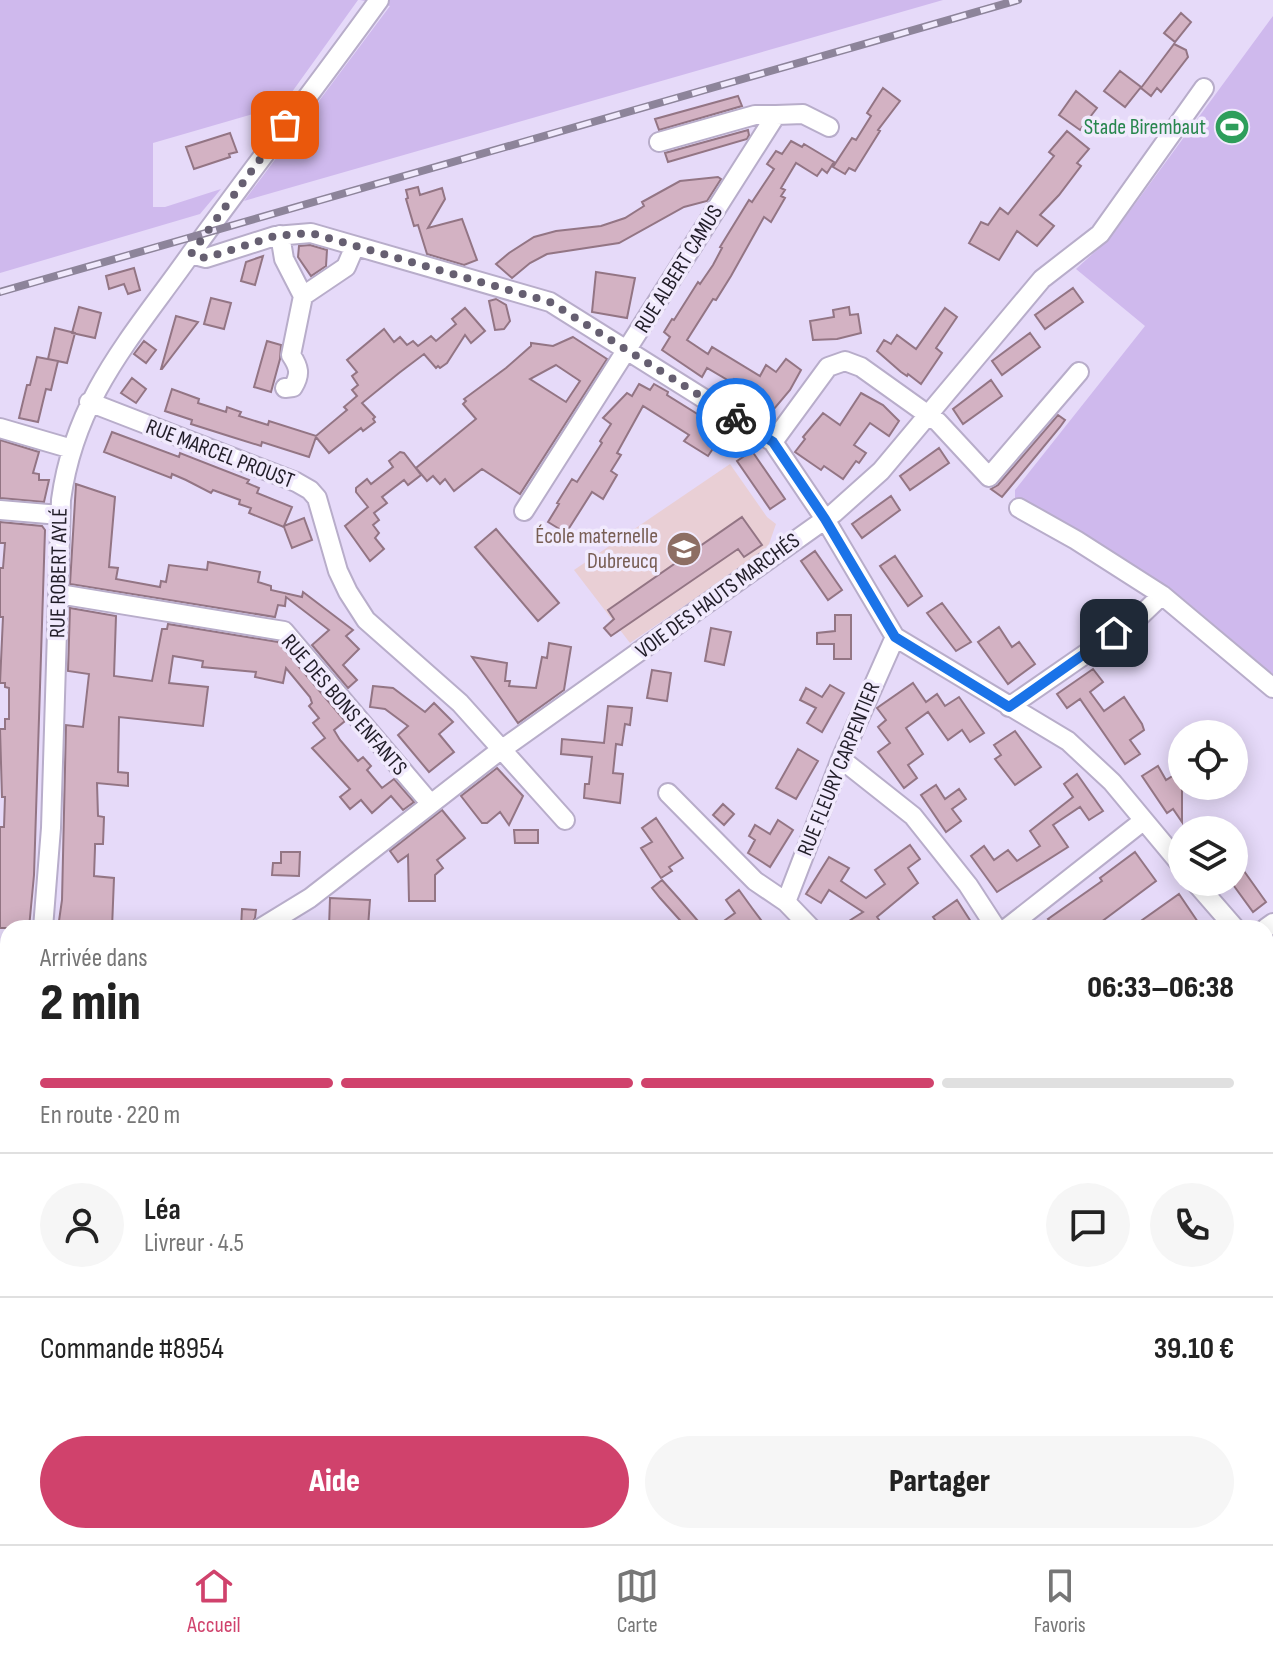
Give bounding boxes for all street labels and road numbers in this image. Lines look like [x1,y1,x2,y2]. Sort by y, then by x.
street label: RUE ALBERT CAMUS [629,200,729,338]
street label: RUE MARCEL PROUST [142,413,298,495]
street label: RUE ROBERT AYLÉ [44,508,74,638]
street label: VOIE DES HAUTS MARCHÉS [631,527,805,665]
street label: RUE DES BONS ENFANTS [275,629,413,781]
street label: RUE FLEURY CARPENTIER [792,678,886,860]

